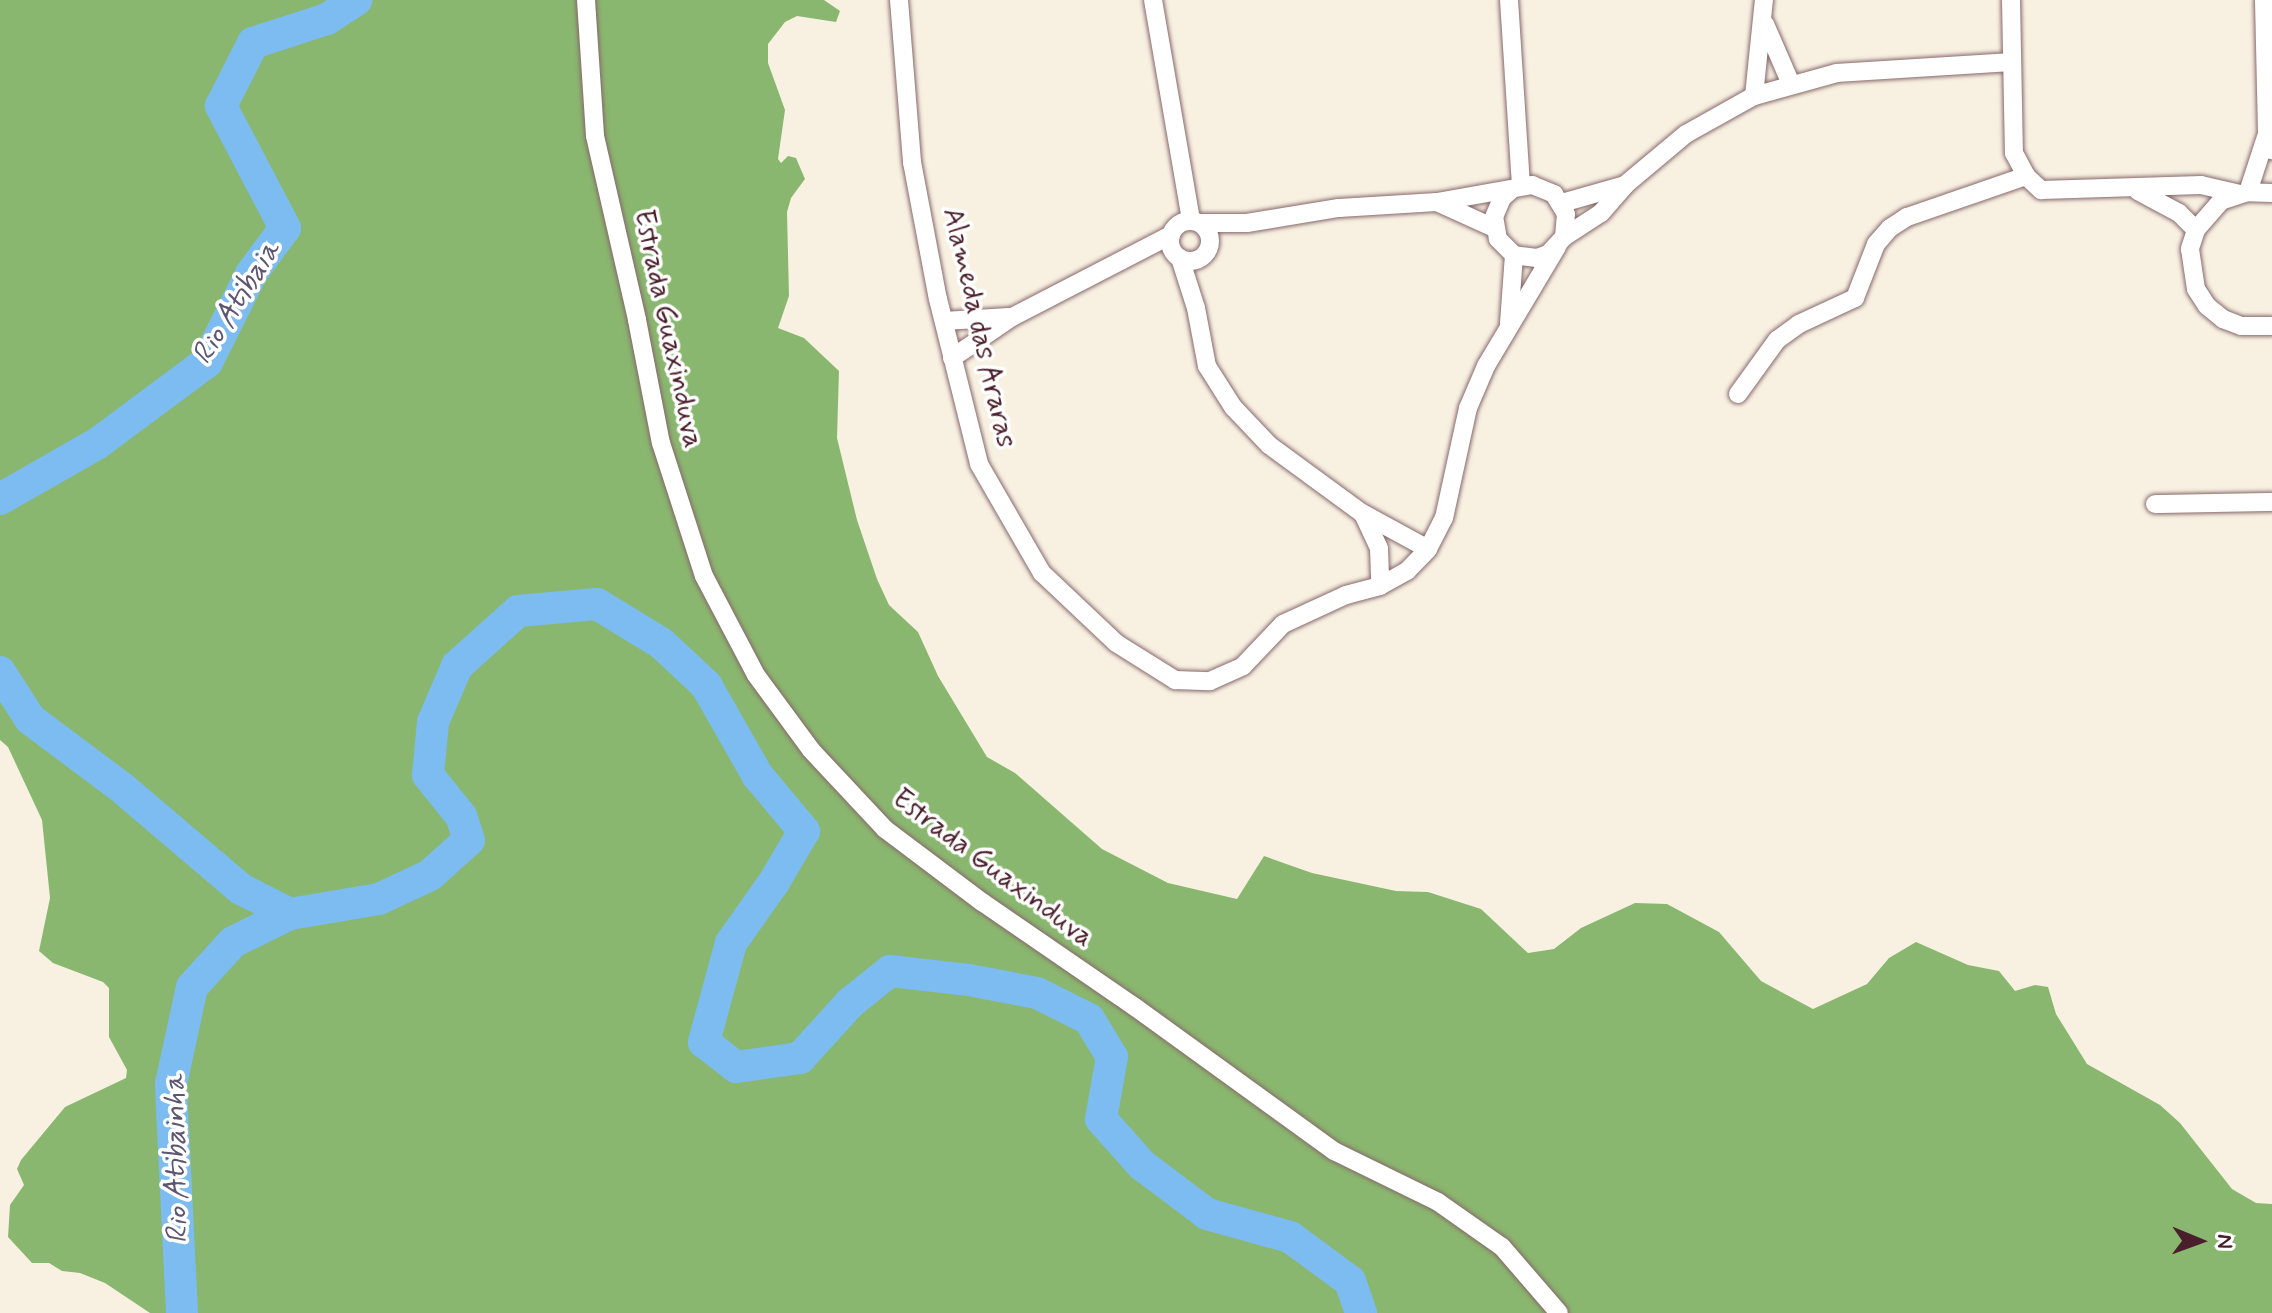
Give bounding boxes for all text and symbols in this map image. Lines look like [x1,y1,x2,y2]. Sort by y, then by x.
street label: Alameda das Araras [934,206,1022,450]
street label: Estrada Guaxinduva [626,209,708,449]
water label: Rio Atibaia [185,235,289,371]
street label: Estrada Guaxinduva [887,784,1097,954]
water label: Rio Atibainha [158,1074,196,1244]
north arrow [2160,1201,2240,1281]
text: N [2210,1234,2238,1249]

